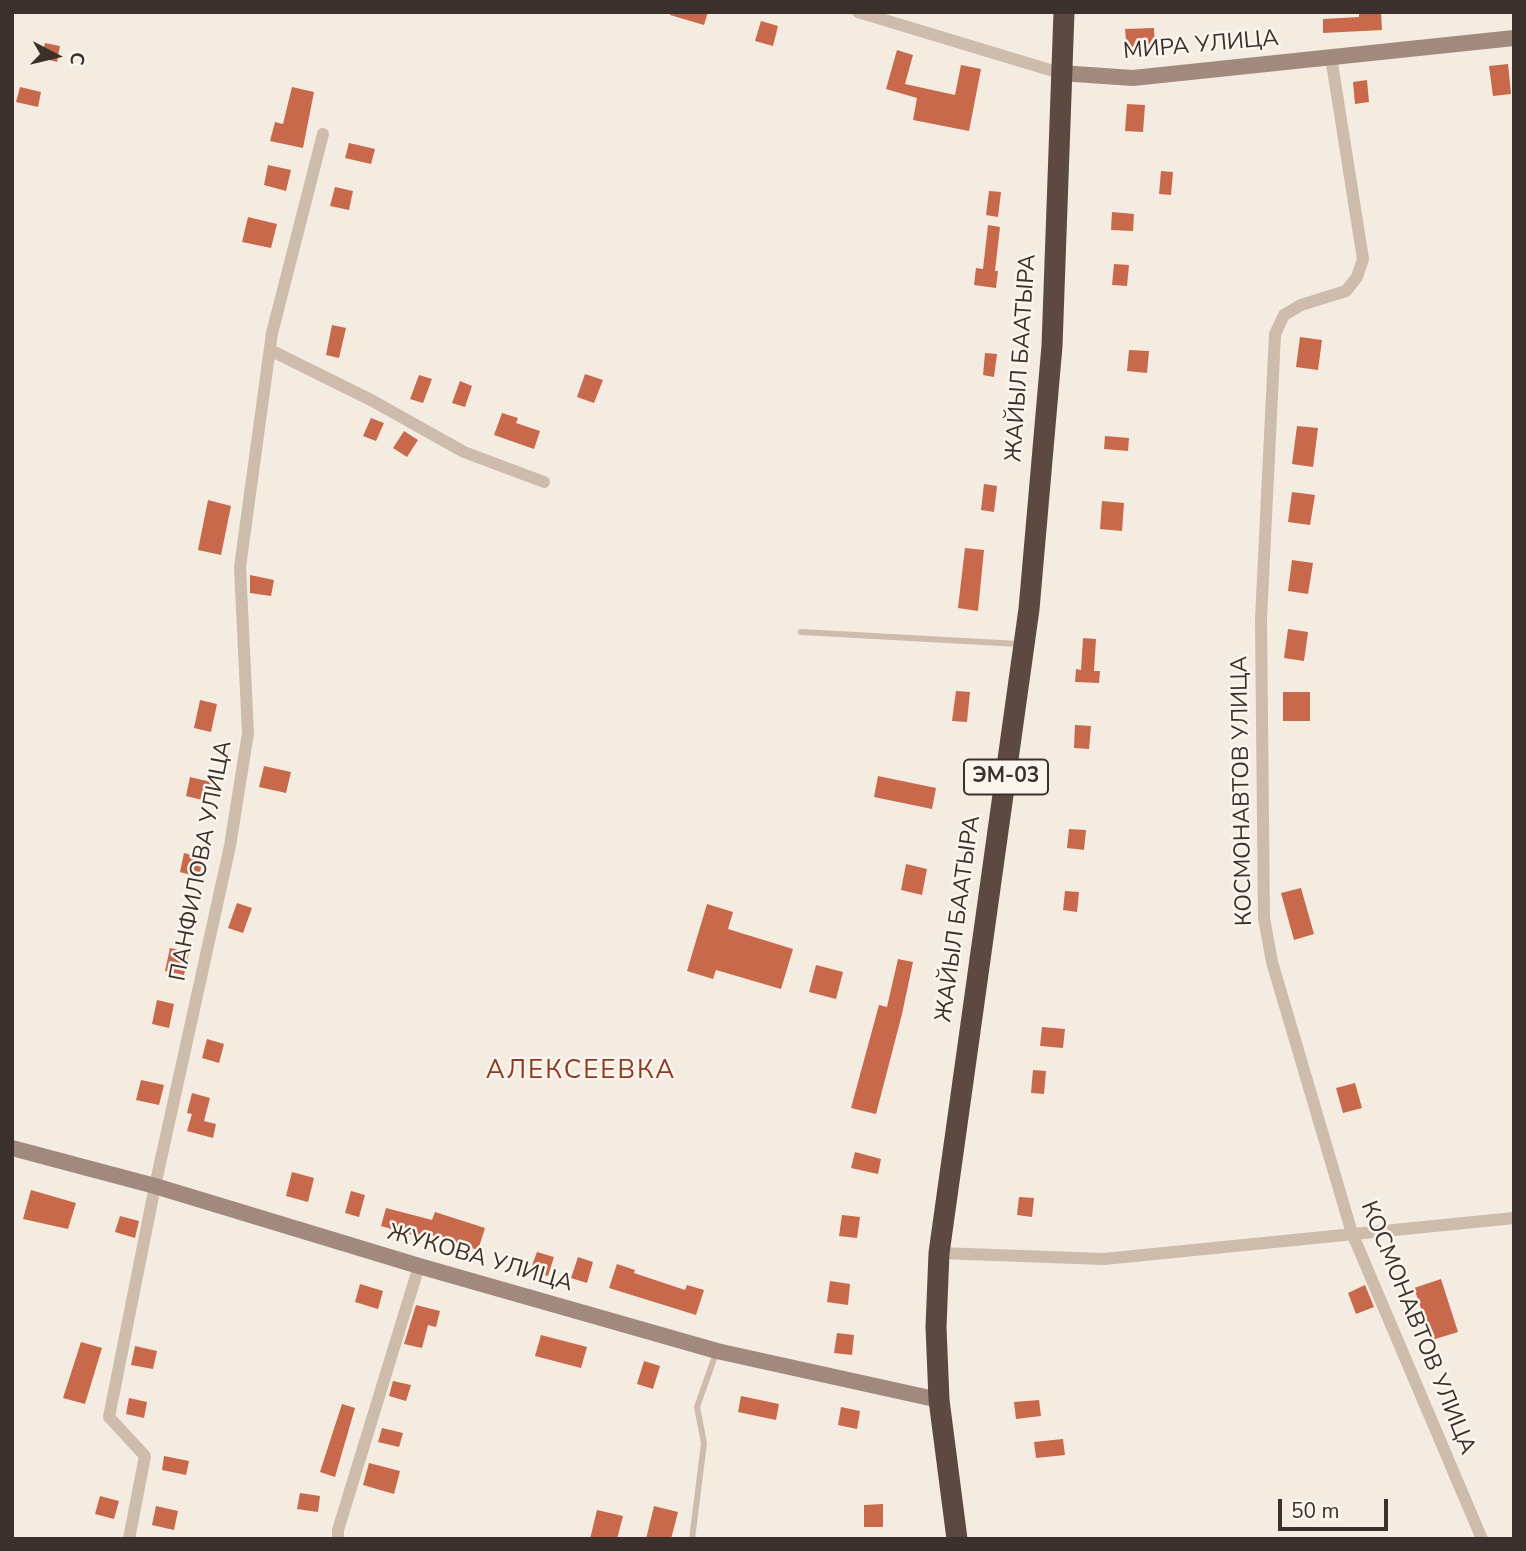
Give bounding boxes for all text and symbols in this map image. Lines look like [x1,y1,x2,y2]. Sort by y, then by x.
north arrow [21,21,91,91]
street label: МИРА УЛИЦА [1122,25,1280,67]
text: С [63,51,91,67]
street label: ЖАЙЫЛ БААТЫРА [1001,253,1043,463]
street label: КОСМОНАВТОВ УЛИЦА [1227,656,1259,926]
street label: ПАНФИЛОВА УЛИЦА [165,738,239,984]
road number: ЭМ-03 [964,760,1048,794]
street label: ЖАЙЫЛ БААТЫРА [931,814,987,1024]
district label: АЛЕКСЕЕВКА [487,1056,675,1088]
street label: КОСМОНАВТОВ УЛИЦА [1354,1197,1480,1459]
street label: ЖУКОВА УЛИЦА [384,1219,576,1299]
scale bar [1281,1484,1391,1528]
text: 50 m [1291,1497,1340,1525]

